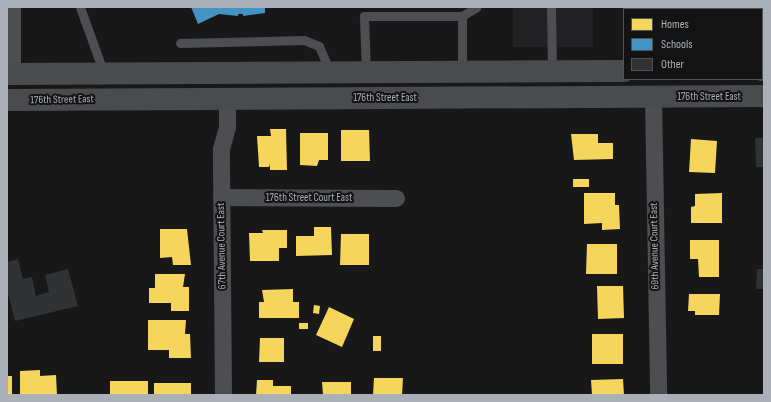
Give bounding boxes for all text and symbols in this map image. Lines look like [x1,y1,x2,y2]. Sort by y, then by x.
legend [623,8,763,80]
text: Homes [661,17,689,32]
text: Schools [661,37,693,52]
text: Other [661,57,684,72]
street label: 176th Street East [677,90,741,104]
street label: 176th Street East [353,91,417,105]
street label: 176th Street East [30,93,94,107]
street label: 176th Street Court East [266,191,352,205]
street label: 69th Avenue Court East [648,202,662,290]
street label: 67th Avenue Court East [215,203,229,289]

